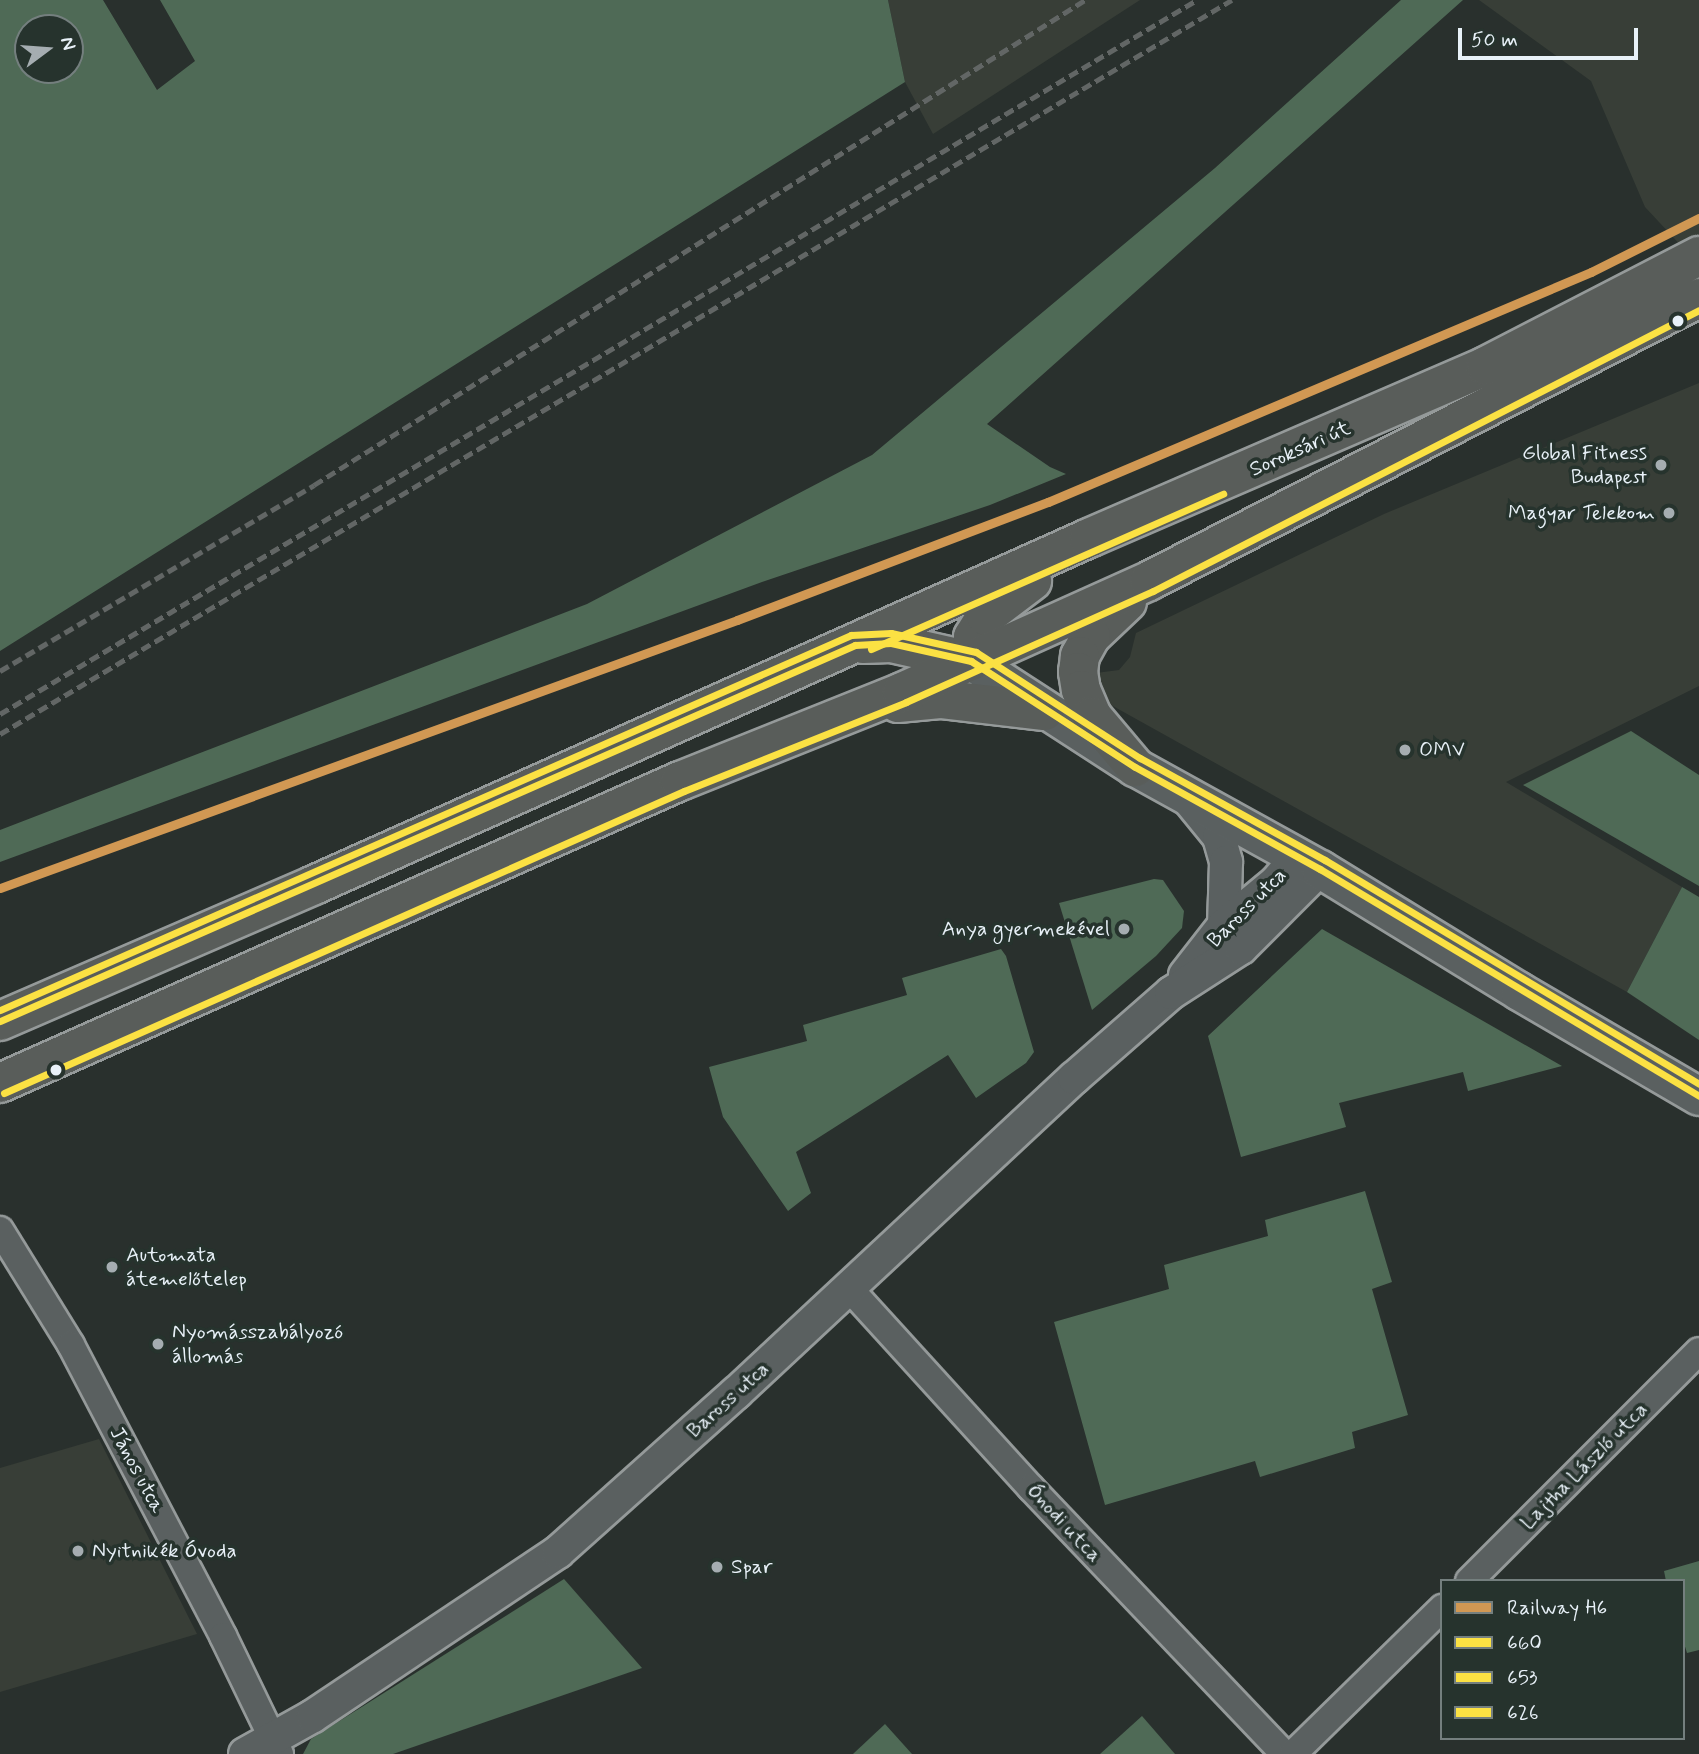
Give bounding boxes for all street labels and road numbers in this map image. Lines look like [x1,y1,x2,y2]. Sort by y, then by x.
street label: Soroksári út [1246,416,1354,482]
street label: Baross utca [1200,861,1294,955]
street label: Baross utca [680,1355,776,1445]
street label: Lajtha László utca [1515,1397,1653,1535]
street label: János utca [103,1421,171,1519]
street label: Ónodi utca [1022,1479,1106,1567]

